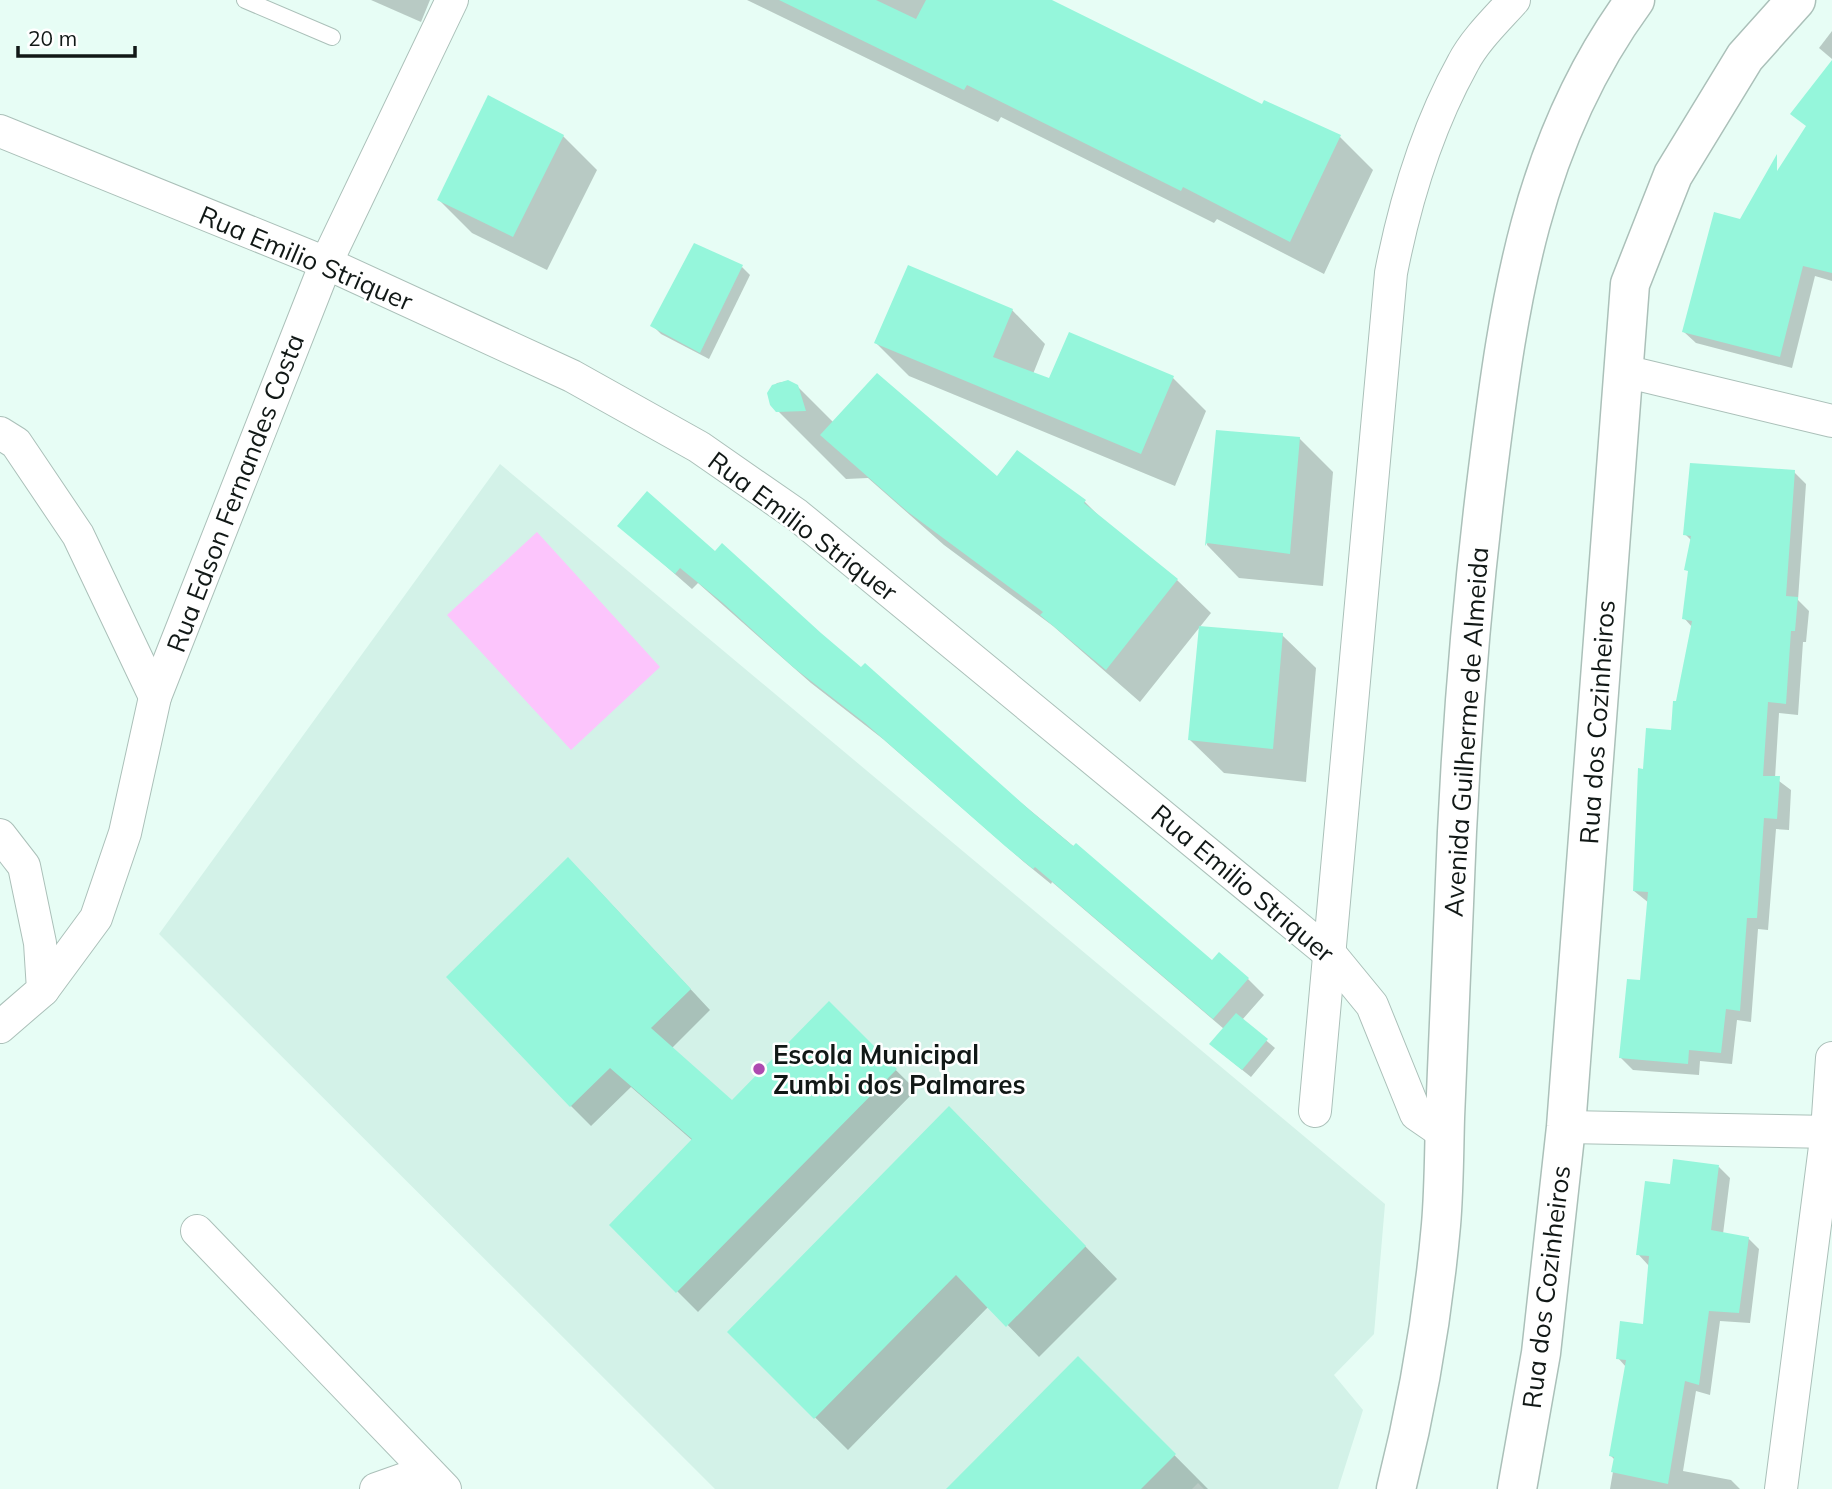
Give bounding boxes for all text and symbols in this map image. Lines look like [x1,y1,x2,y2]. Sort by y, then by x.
scale bar [18,14,135,58]
text: 20 m [28,25,77,51]
street label: Rua Emilio Striquer [194,198,418,318]
street label: Rua Edson Fernandes Costa [159,329,311,657]
street label: Rua Emilio Striquer [702,444,905,608]
street label: Avenida Guilherme de Almeida [1437,546,1495,918]
street label: Rua dos Cozinheiros [1572,599,1622,845]
street label: Rua Emilio Striquer [1145,797,1342,970]
place label: Escola Municipal Zumbi dos Palmares [773,1038,1026,1101]
marker: Escola Municipal Zumbi dos Palmares [751,1061,767,1077]
street label: Rua dos Cozinheiros [1515,1164,1577,1410]

